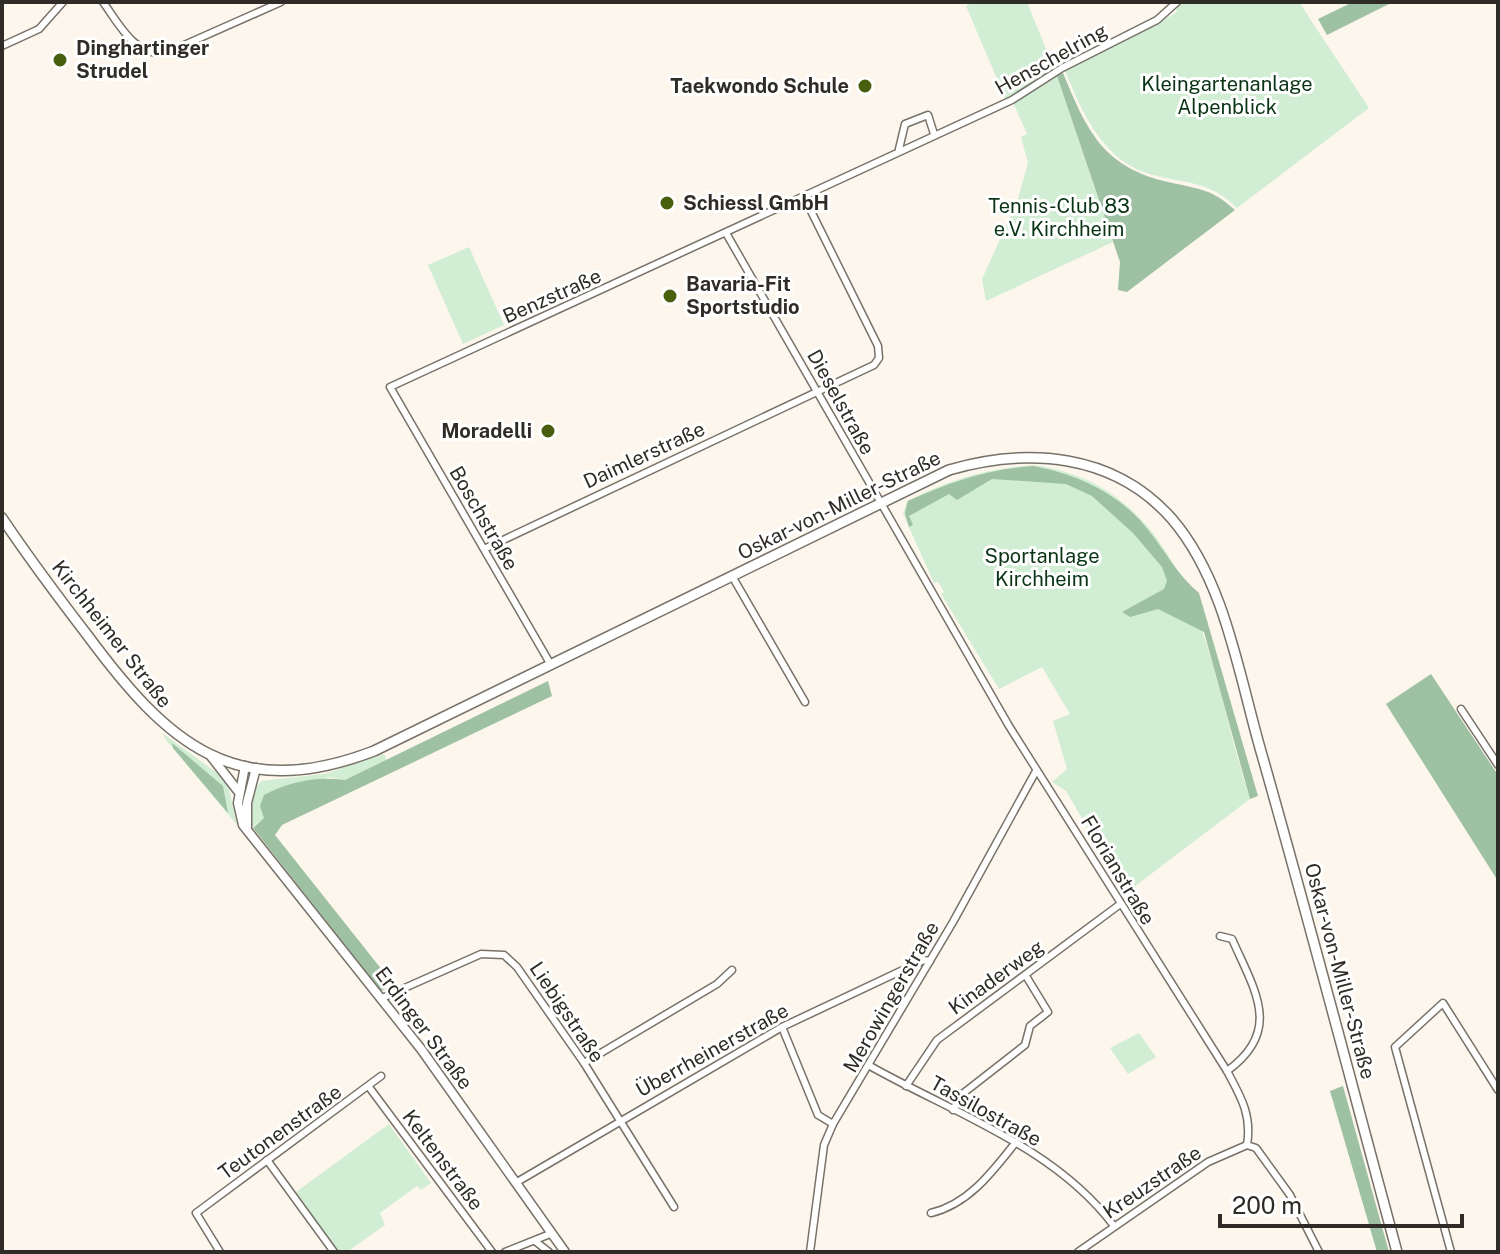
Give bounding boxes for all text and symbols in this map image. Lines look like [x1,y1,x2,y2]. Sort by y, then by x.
street label: Henschelring [991,18,1111,100]
place label: Dinghartinger Strudel [76,36,209,83]
marker: Dinghartinger Strudel [51,51,69,69]
park label: Kleingartenanlage Alpenblick [1141,72,1313,119]
place label: Taekwondo Schule [670,74,849,98]
marker: Taekwondo Schule [856,77,874,95]
place label: Schiessl GmbH [683,191,829,215]
marker: Schiessl GmbH [658,194,676,212]
park label: Tennis-Club 83 e.V. Kirchheim [988,194,1130,241]
street label: Benzstraße [499,264,605,328]
place label: Bavaria-Fit Sportstudio [686,272,800,319]
marker: Bavaria-Fit Sportstudio [661,287,679,305]
street label: Dieselstraße [802,345,880,459]
street label: Daimlerstraße [579,416,709,494]
place label: Moradelli [441,419,532,443]
marker: Moradelli [539,422,557,440]
street label: Oskar-von-Miller-Straße [734,445,944,565]
street label: Boschstraße [445,462,523,574]
park label: Sportanlage Kirchheim [985,544,1099,591]
street label: Kirchheimer Straße [47,556,177,712]
street label: Florianstraße [1076,811,1160,929]
street label: Oskar-von-Miller-Straße [1300,860,1380,1082]
street label: Merowingerstraße [838,917,944,1077]
street label: Kinaderweg [944,934,1048,1020]
street label: Liebigstraße [525,957,609,1067]
street label: Erdinger Straße [370,962,478,1094]
street label: Überrheinerstraße [631,997,793,1102]
street label: Tassilostraße [926,1071,1046,1151]
street label: Teutonenstraße [214,1079,346,1185]
street label: Keltenstraße [398,1105,488,1215]
street label: Kreuzstraße [1098,1140,1206,1224]
scale bar [1220,1178,1462,1228]
text: 200 m [1232,1191,1302,1219]

